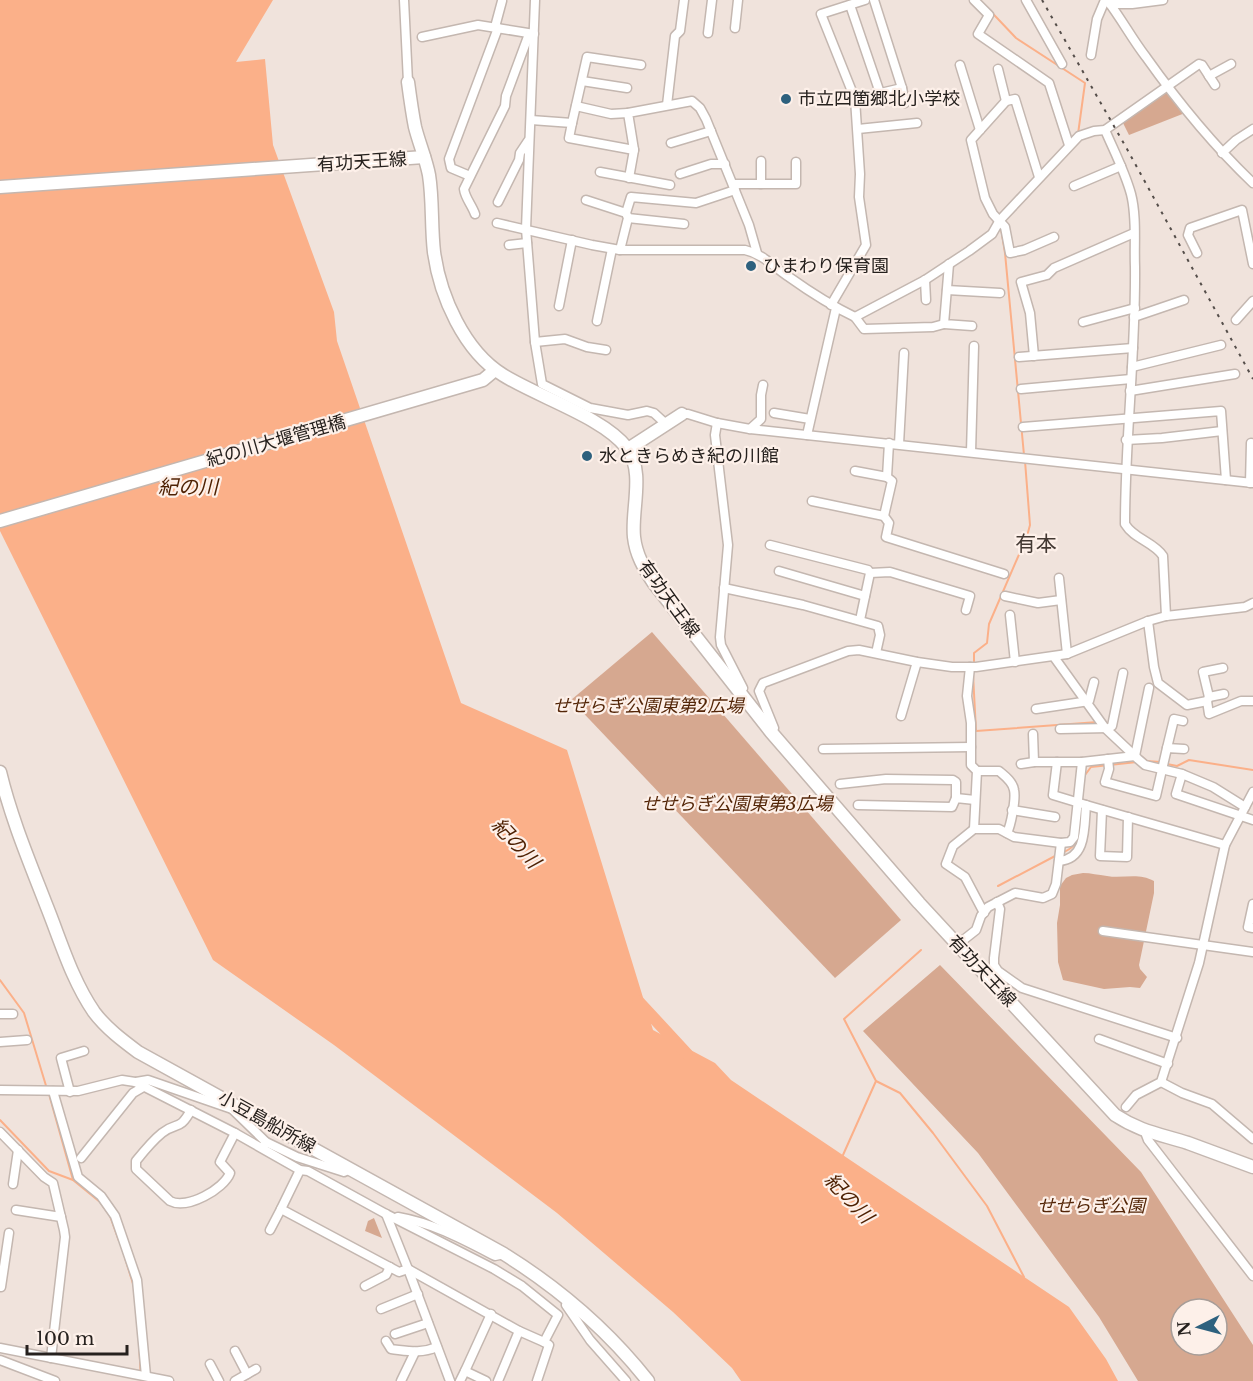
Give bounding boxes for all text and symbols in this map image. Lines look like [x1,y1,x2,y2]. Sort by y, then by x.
place label: 市立四箇郷北小学校 [798,88,960,110]
marker: 市立四箇郷北小学校 [779,92,793,106]
street label: 有功天王線 [316,148,408,176]
place label: ひまわり保育園 [763,255,889,277]
marker: ひまわり保育園 [744,259,758,273]
street label: 紀の川大堰管理橋 [204,411,348,471]
place label: 水ときらめき紀の川館 [599,445,779,467]
marker: 水ときらめき紀の川館 [580,449,594,463]
water label: 紀の川 [158,475,220,499]
district label: 有本 [1015,531,1057,557]
street label: 有功天王線 [634,556,704,642]
park label: せせらぎ公園東第2広場 [552,695,746,717]
park label: せせらぎ公園東第3広場 [641,793,835,815]
water label: 紀の川 [487,813,547,875]
street label: 有功天王線 [943,931,1021,1011]
street label: 小豆島船所線 [214,1086,320,1158]
water label: 紀の川 [820,1168,880,1230]
park label: せせらぎ公園 [1037,1195,1148,1217]
north arrow [1169,1297,1229,1357]
scale bar [27,1318,128,1356]
text: N [1173,1320,1195,1337]
text: 100 m [36,1328,94,1350]

